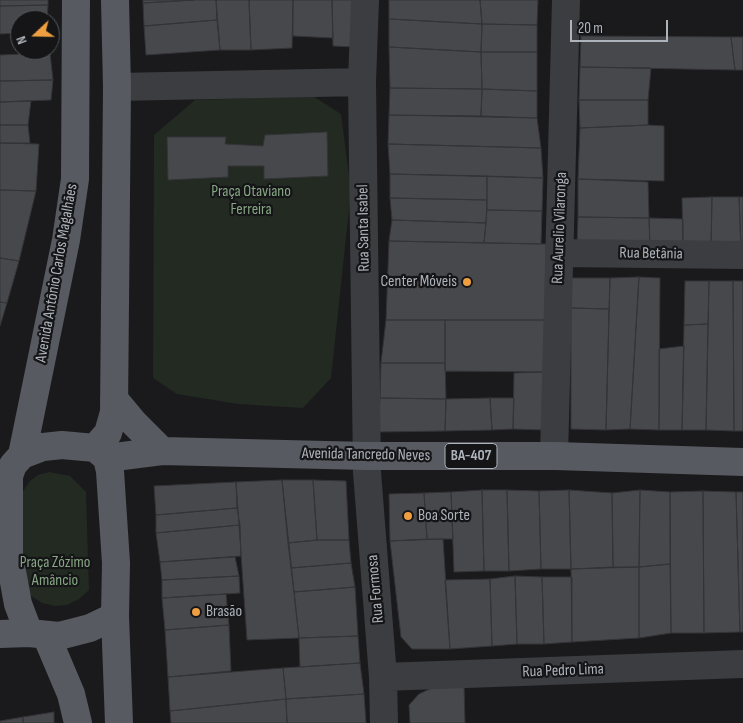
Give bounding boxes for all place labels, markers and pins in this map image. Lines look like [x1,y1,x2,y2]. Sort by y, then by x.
place label: Center Móveis [380,272,457,292]
marker: Center Móveis [461,276,473,288]
place label: Boa Sorte [418,506,470,526]
marker: Boa Sorte [402,510,414,522]
place label: Brasão [206,602,242,622]
marker: Brasão [190,606,202,618]

